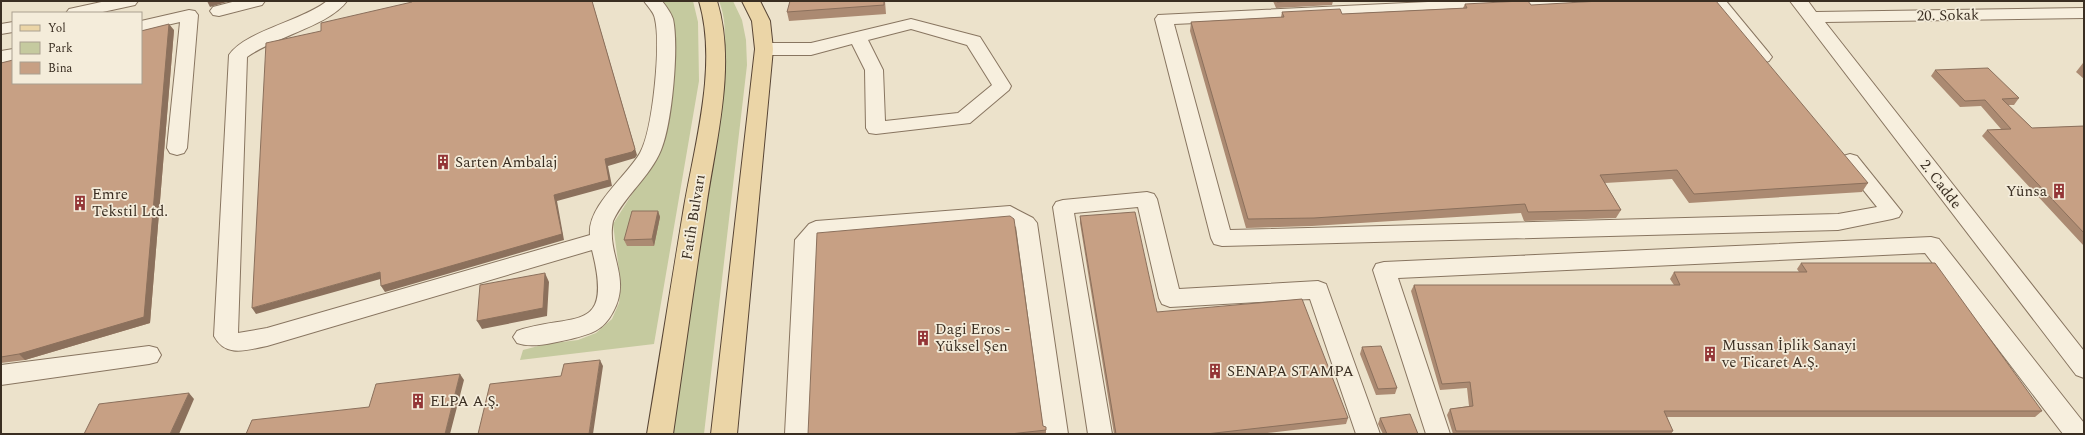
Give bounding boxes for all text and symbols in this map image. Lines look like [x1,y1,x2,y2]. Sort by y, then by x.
street label: 20. Sokak [1916,3,1980,28]
legend [12,12,142,84]
text: Yol [48,19,66,38]
text: Park [48,39,73,58]
text: Bina [48,59,73,78]
place label: Sarten Ambalaj [455,151,558,174]
building icon: Sarten Ambalaj [434,153,452,171]
street label: 2. Cadde [1914,155,1967,214]
street label: Fatih Bulvarı [675,172,712,262]
place label: Yünsa [2006,180,2048,203]
building icon: Yünsa [2050,182,2068,200]
place label: Emre Tekstil Ltd. [92,183,168,223]
building icon: Emre Tekstil Ltd. [71,194,89,212]
place label: Dagi Eros - Yüksel Şen [935,318,1010,358]
building icon: Dagi Eros - Yüksel Şen [914,329,932,347]
place label: Mussan İplik Sanayi ve Ticaret A.Ş. [1721,334,1856,374]
building icon: Mussan İplik Sanayi ve Ticaret A.Ş. [1701,345,1719,363]
place label: SENAPA STAMPA [1227,360,1354,383]
building icon: SENAPA STAMPA [1206,362,1224,380]
place label: ELPA A.Ş. [430,390,499,413]
building icon: ELPA A.Ş. [409,392,427,410]

